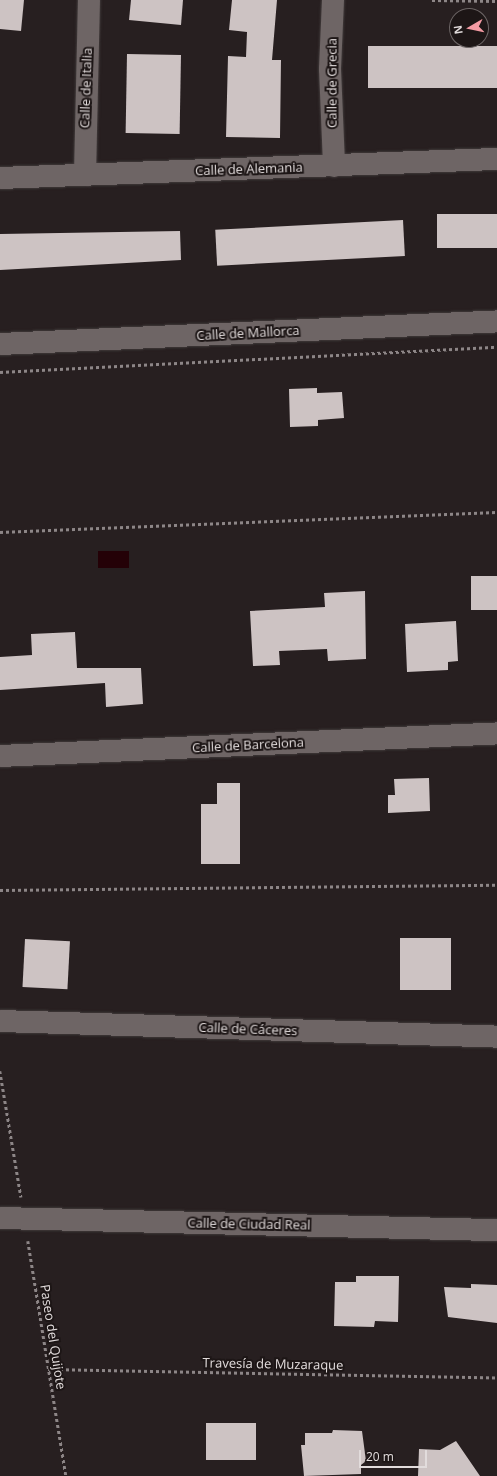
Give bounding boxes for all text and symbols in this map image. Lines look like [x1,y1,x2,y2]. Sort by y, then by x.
north arrow [449,8,489,48]
text: N [450,24,466,35]
street label: Calle de Grecia [324,38,340,128]
street label: Calle de Italia [77,47,95,129]
street label: Calle de Alemania [195,159,303,179]
street label: Calle de Mallorca [196,323,300,343]
street label: Calle de Barcelona [192,734,304,756]
street label: Calle de Cáceres [198,1019,298,1039]
street label: Calle de Ciudad Real [187,1215,311,1233]
street label: Paseo del Quijote [37,1283,69,1391]
street label: Travesía de Muzaraque [202,1355,344,1373]
scale bar [361,1442,429,1468]
text: 20 m [366,1448,394,1465]

